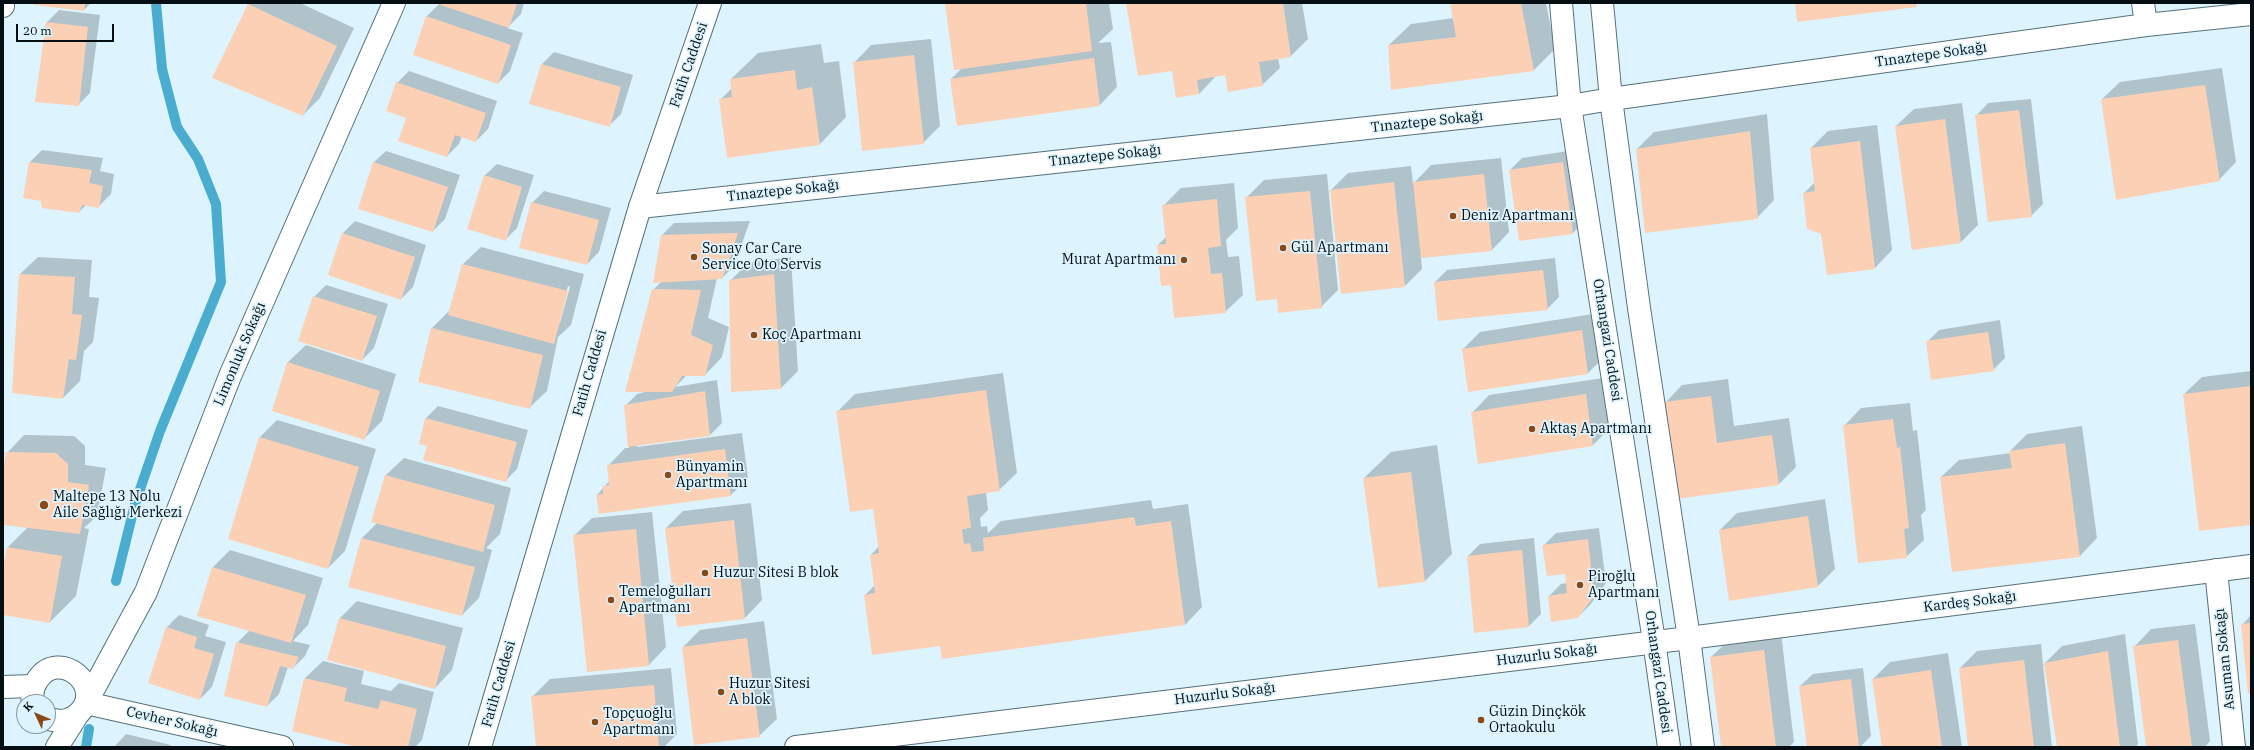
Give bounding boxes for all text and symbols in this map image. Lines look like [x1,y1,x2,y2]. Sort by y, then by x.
scale bar [18,16,116,42]
street label: Fatih Caddesi [667,20,711,110]
text: 20 m [23,23,52,38]
street label: Tınaztepe Sokağı [1874,39,1988,71]
street label: Tınaztepe Sokağı [1370,108,1484,136]
street label: Tınaztepe Sokağı [1048,142,1162,170]
street label: Tınaztepe Sokağı [726,177,840,205]
place label: Deniz Apartmanı [1461,208,1574,224]
marker: Deniz Apartmanı [1448,211,1458,221]
place label: Gül Apartmanı [1291,240,1389,256]
place label: Sonay Car Care Service Oto Servis [702,241,821,274]
marker: Gül Apartmanı [1278,243,1288,253]
marker: Sonay Car Care Service Oto Servis [689,252,699,262]
place label: Murat Apartmanı [1062,252,1176,268]
marker: Murat Apartmanı [1179,255,1189,265]
street label: Orhangazi Caddesi [1589,277,1625,403]
street label: Limonluk Sokağı [211,300,269,408]
place label: Koç Apartmanı [762,327,862,343]
street label: Fatih Caddesi [570,328,610,418]
marker: Koç Apartmanı [749,330,759,340]
place label: Aktaş Apartmanı [1540,421,1652,437]
marker: Aktaş Apartmanı [1527,424,1537,434]
place label: Bünyamin Apartmanı [676,459,747,492]
marker: Bünyamin Apartmanı [663,470,673,480]
place label: Maltepe 13 Nolu Aile Sağlığı Merkezi [53,489,182,522]
marker: Maltepe 13 Nolu Aile Sağlığı Merkezi [38,499,50,511]
place label: Huzur Sitesi B blok [713,565,839,581]
marker: Huzur Sitesi B blok [700,568,710,578]
place label: Piroğlu Apartmanı [1588,569,1659,602]
marker: Piroğlu Apartmanı [1575,580,1585,590]
place label: Temeloğulları Apartmanı [619,584,711,616]
street label: Kardeş Sokağı [1923,588,2017,616]
marker: Temeloğulları Apartmanı [606,595,616,605]
street label: Asuman Sokağı [2211,607,2239,711]
street label: Orhangazi Caddesi [1641,609,1675,735]
street label: Fatih Caddesi [479,639,519,729]
street label: Huzurlu Sokağı [1495,640,1599,670]
place label: Huzur Sitesi A blok [729,676,810,708]
street label: Huzurlu Sokağı [1173,679,1277,709]
marker: Huzur Sitesi A blok [716,687,726,697]
north arrow [16,694,56,734]
text: K [20,698,36,714]
street label: Cevher Sokağı [125,703,219,741]
place label: Güzin Dinçkök Ortaokulu [1489,704,1586,736]
place label: Topçuoğlu Apartmanı [603,706,674,738]
marker: Güzin Dinçkök Ortaokulu [1476,715,1486,725]
marker: Topçuoğlu Apartmanı [590,717,600,727]

